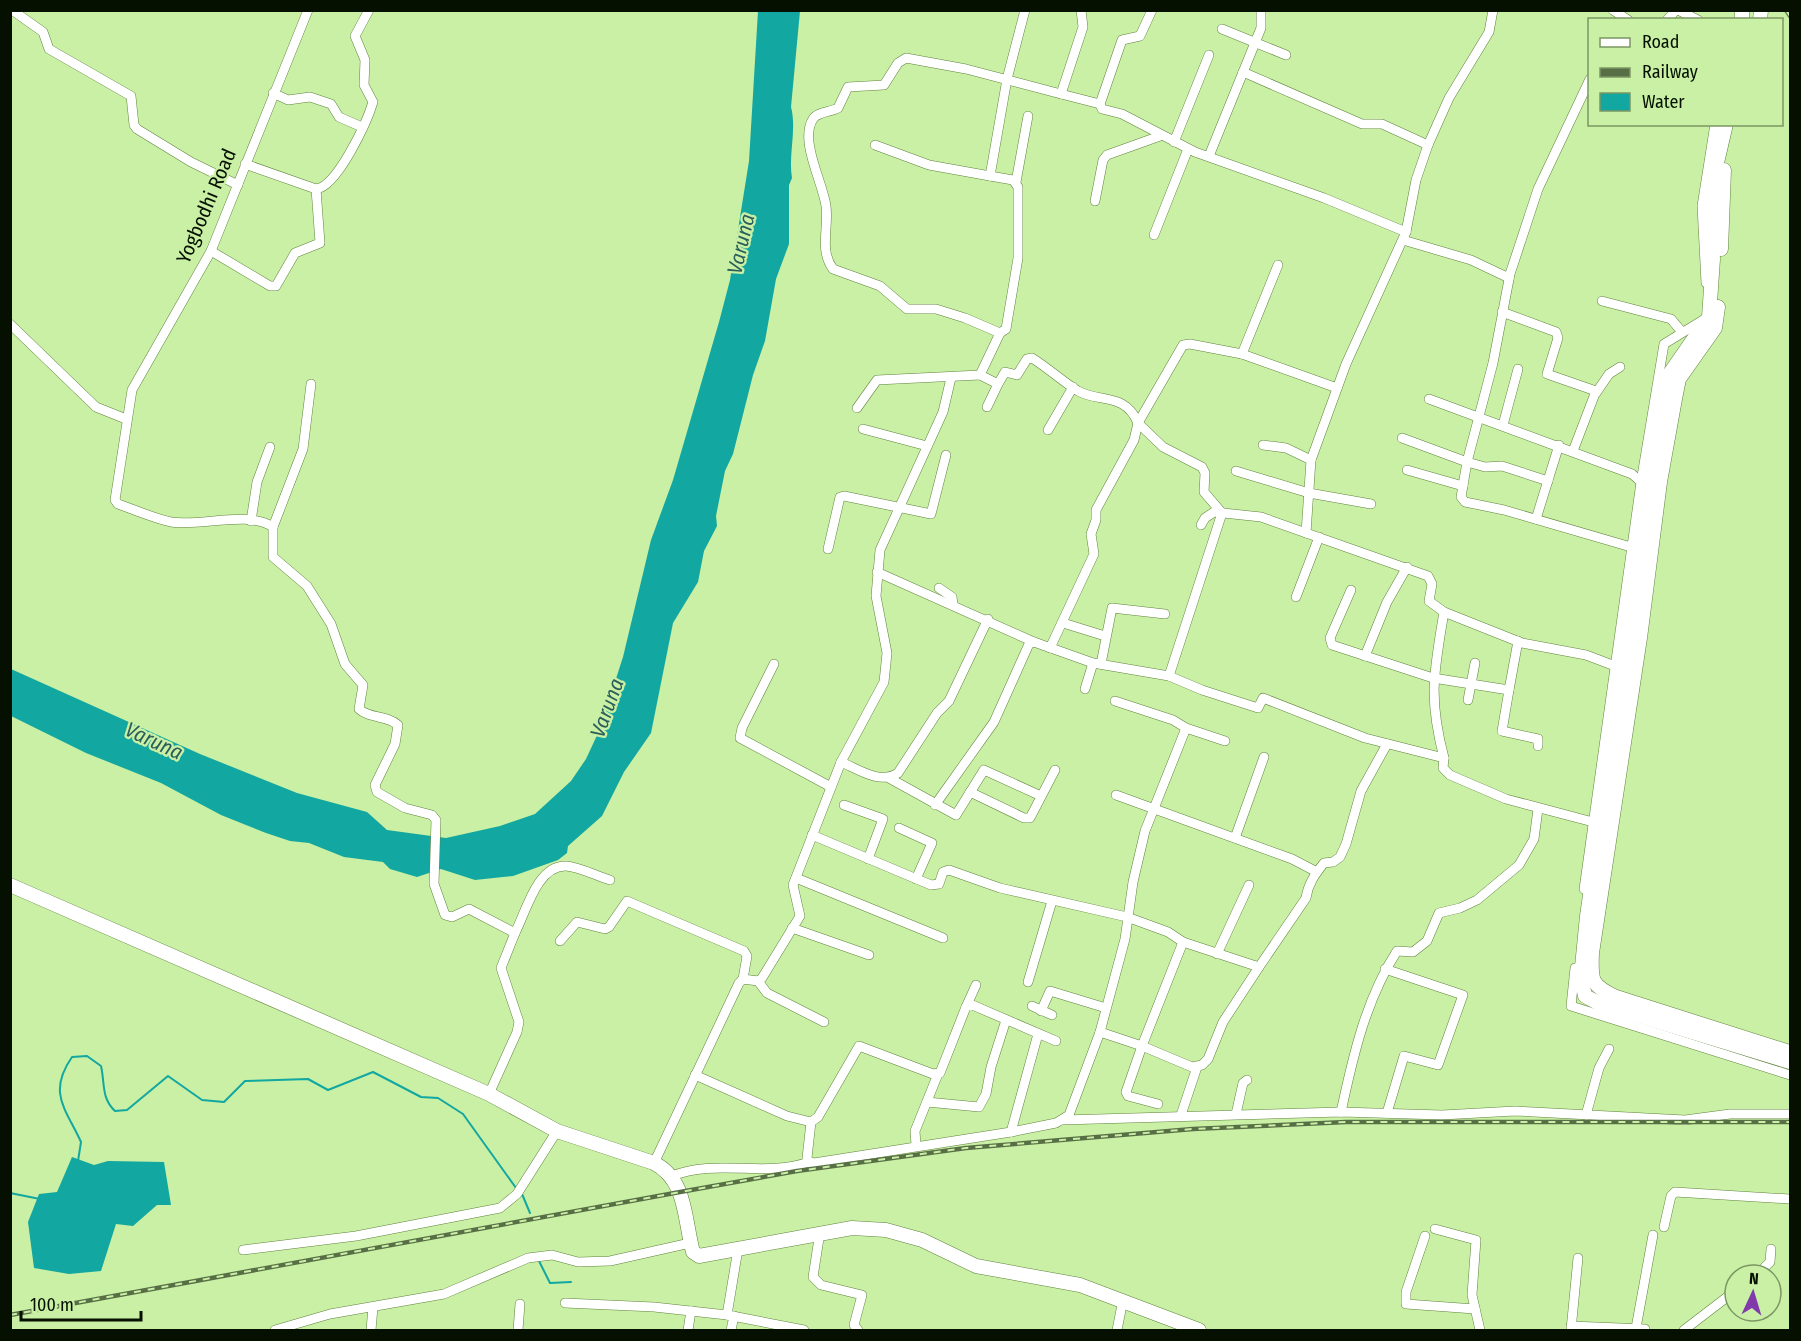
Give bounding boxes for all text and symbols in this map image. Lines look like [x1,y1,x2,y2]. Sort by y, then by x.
legend [1588,18,1783,126]
text: Road [1642,31,1679,53]
text: Railway [1642,61,1698,83]
text: Water [1642,91,1685,113]
street label: Yogbodhi Road [171,145,241,267]
water label: Varuna [721,211,761,277]
water label: Varuna [584,675,630,741]
water label: Varuna [121,716,187,766]
north arrow [1723,1263,1783,1323]
text: N [1749,1269,1759,1288]
scale bar [21,1284,141,1322]
text: 100 m [30,1294,74,1316]

